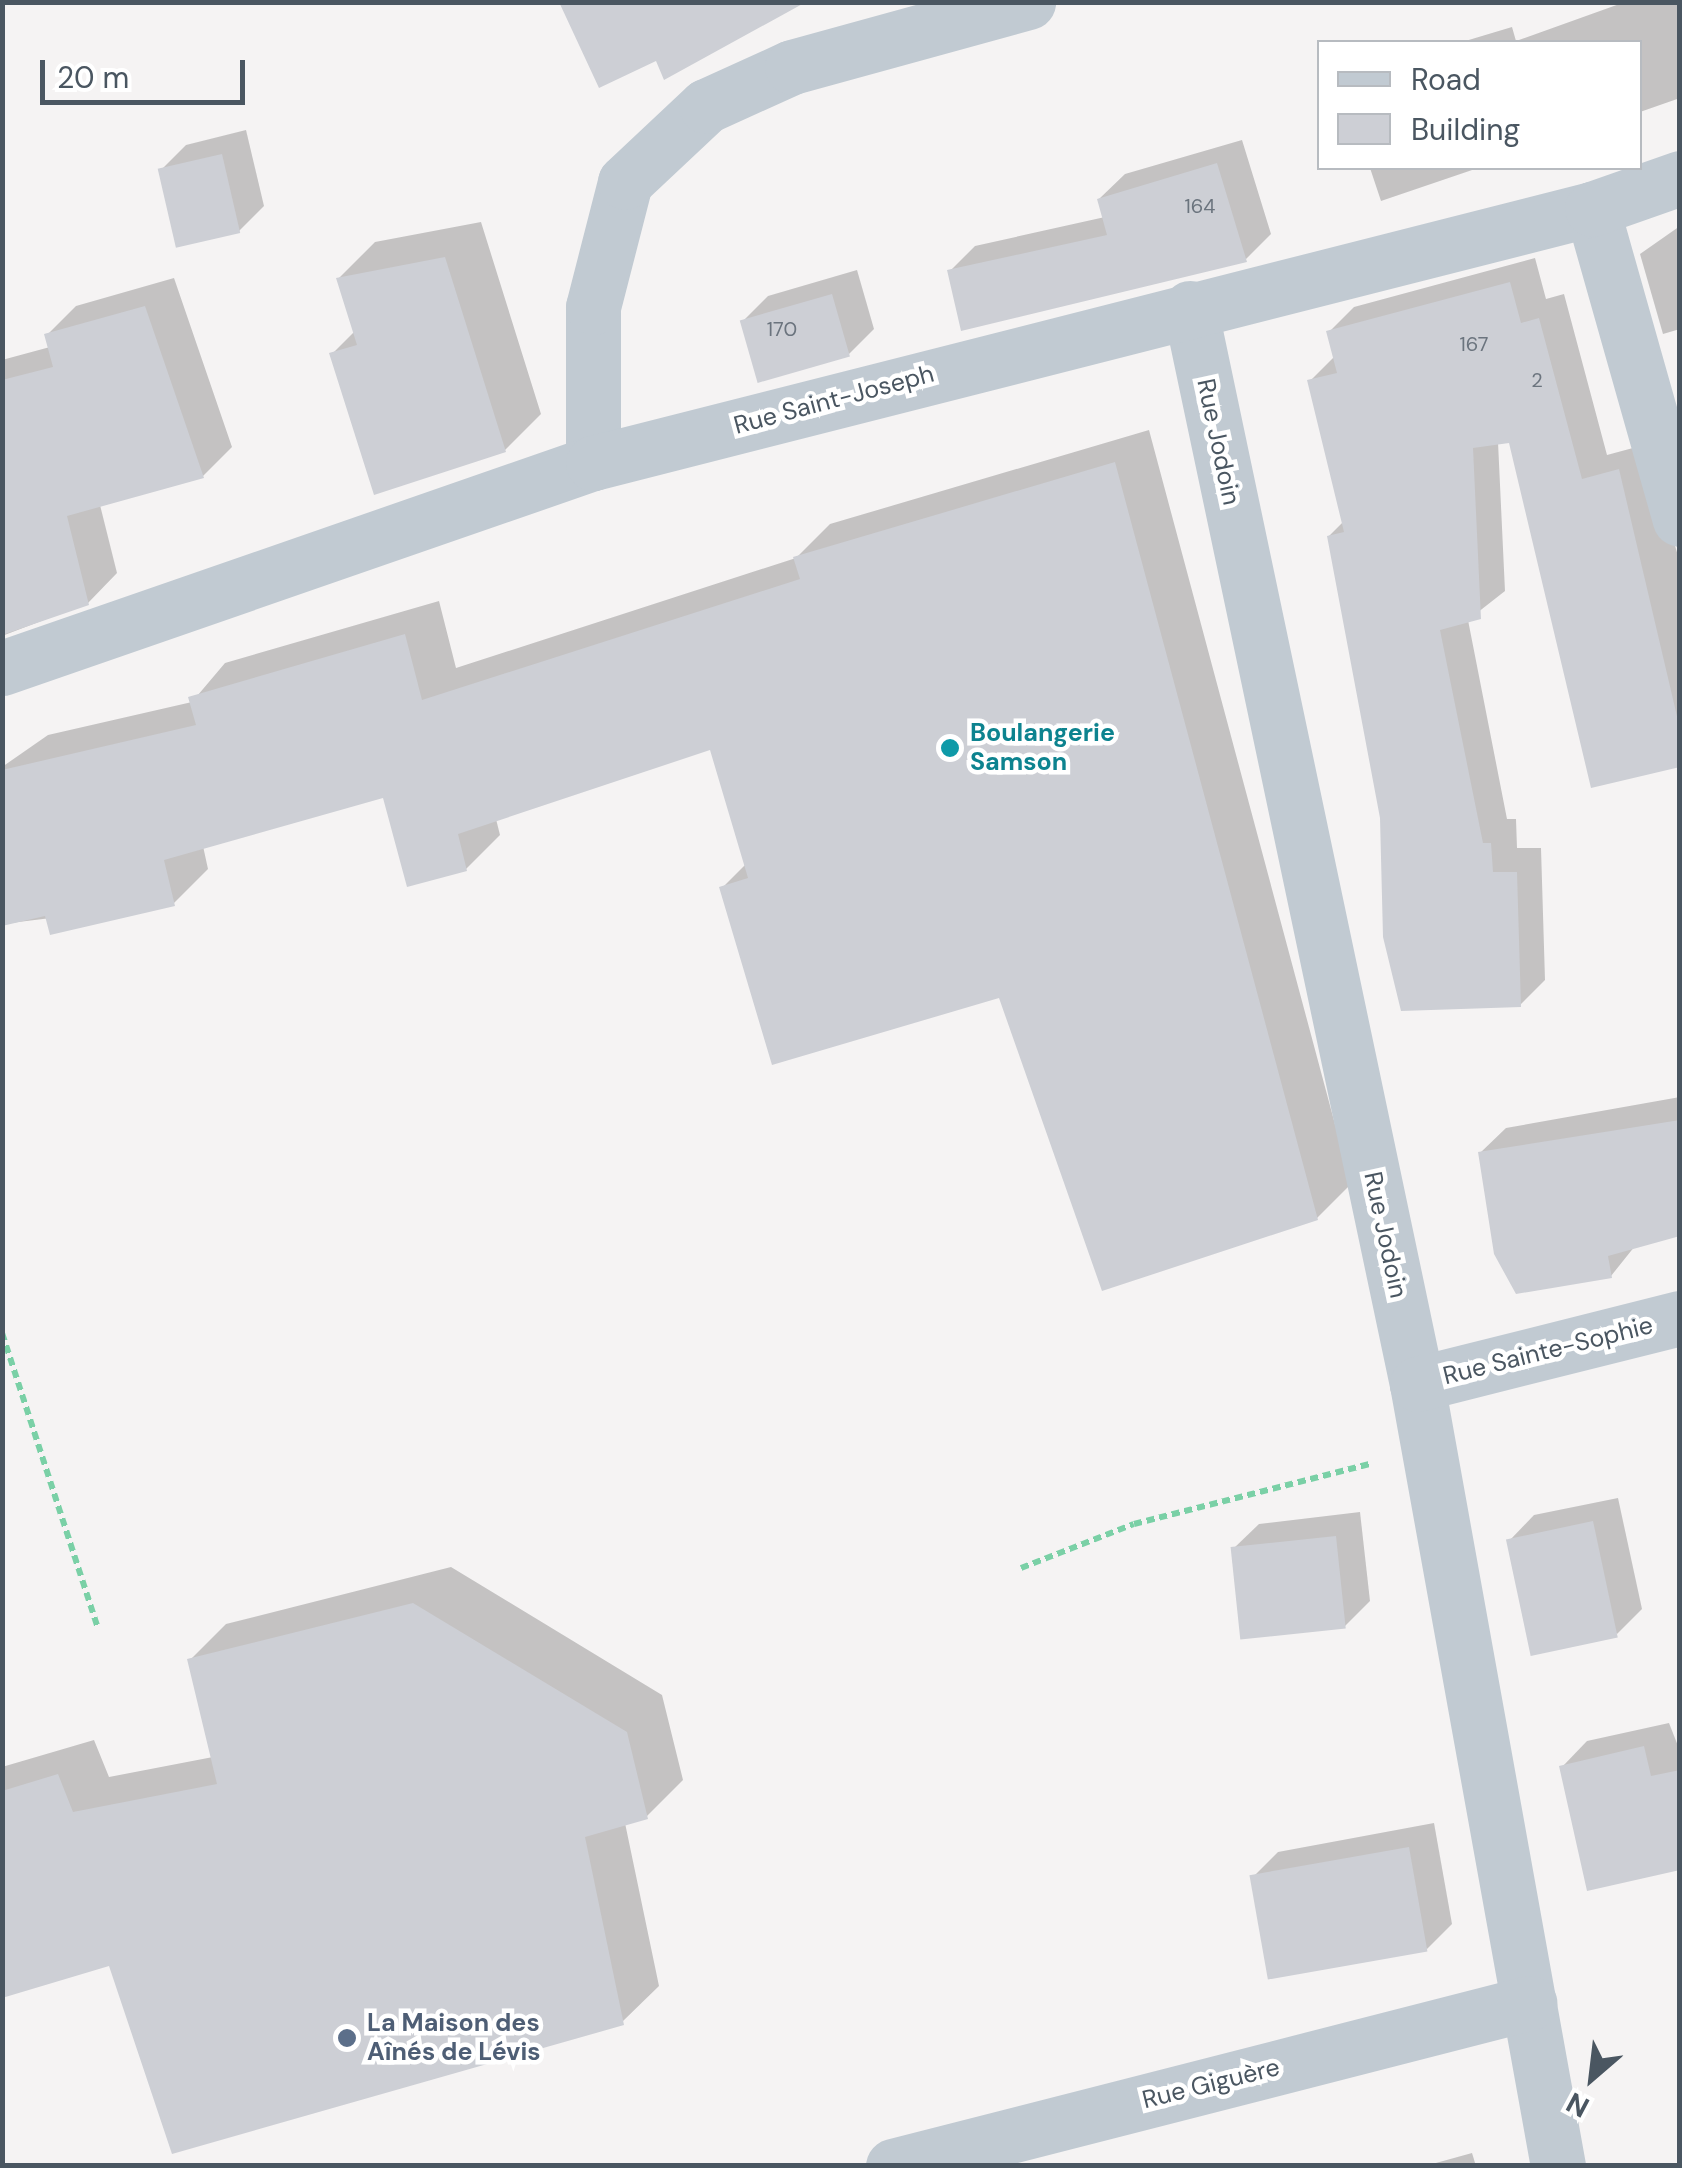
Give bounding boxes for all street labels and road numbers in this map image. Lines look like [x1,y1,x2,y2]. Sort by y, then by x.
street label: Rue Saint-Joseph [731,359,937,441]
street label: Rue Jodoin [1190,376,1246,508]
street label: Rue Jodoin [1357,1169,1413,1301]
street label: Rue Sainte-Sophie [1440,1310,1656,1392]
street label: Rue Giguère [1139,2052,1283,2116]

